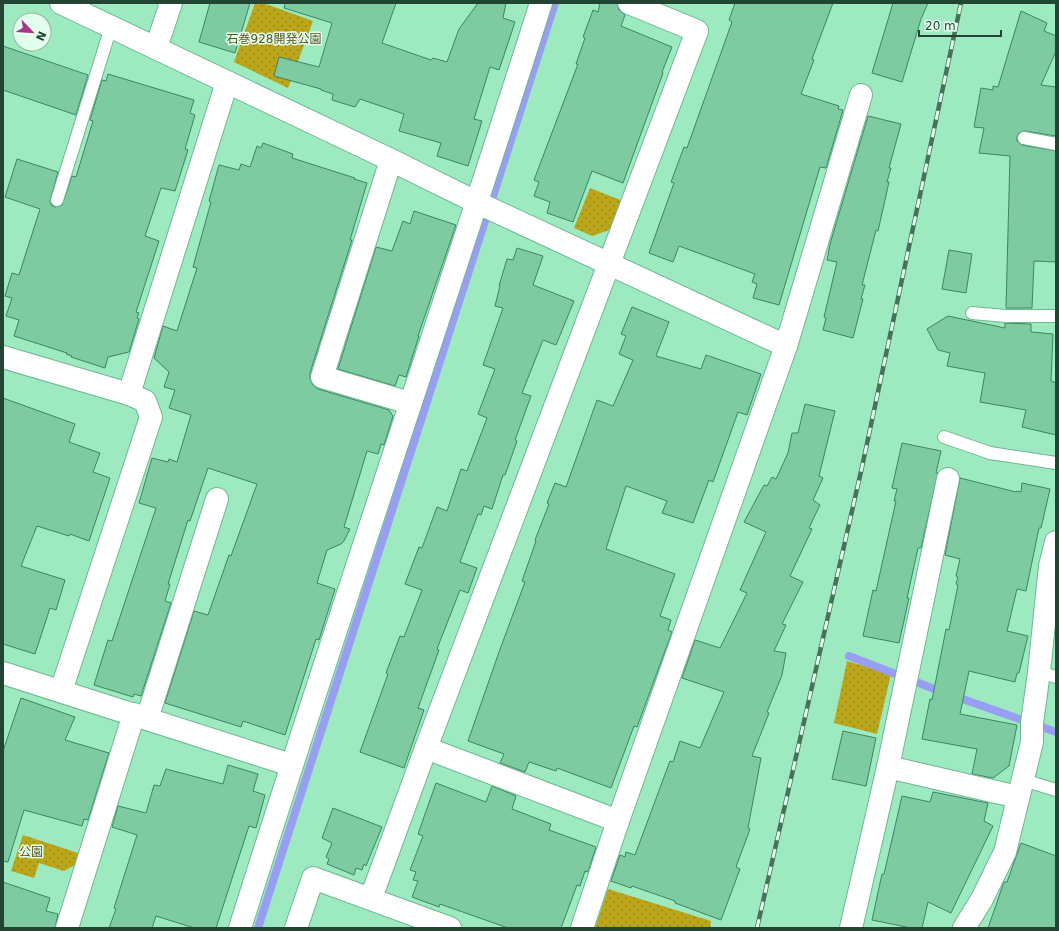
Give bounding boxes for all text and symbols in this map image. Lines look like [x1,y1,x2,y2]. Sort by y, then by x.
north arrow [12,12,52,52]
scale bar [919,12,1001,38]
text: 20 m [925,19,956,33]
text: N [33,29,48,43]
park label: 石巻928開発公園 [227,32,321,46]
park label: 公園 [19,845,43,859]

